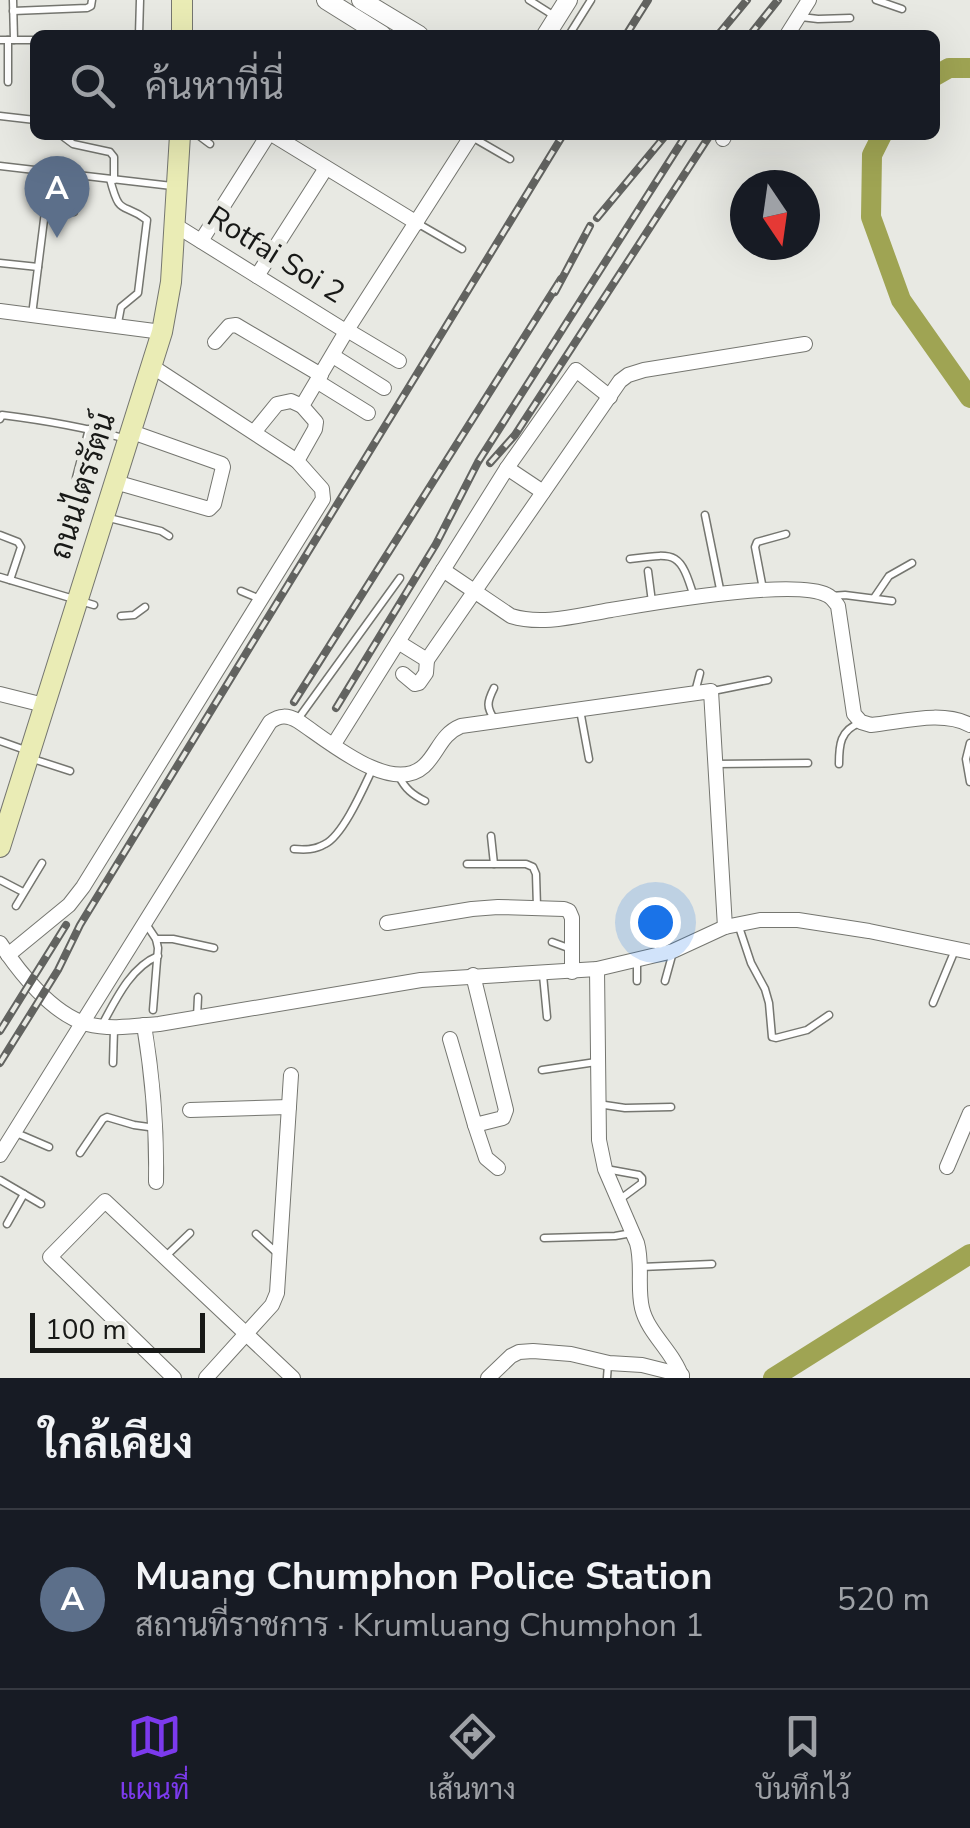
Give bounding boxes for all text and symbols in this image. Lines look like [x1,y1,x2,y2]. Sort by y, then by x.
search box [30,30,940,140]
icon: search [65,58,120,113]
text: ค้นหาที่นี่ [145,61,284,112]
pin: A [24,156,90,238]
north arrow [730,170,820,260]
street label: Rotfai Soi 2 [199,197,353,313]
street label: ถนนไตรรัตน์ [40,407,126,565]
your location [630,897,681,948]
scale bar [30,1308,205,1352]
text: 100 m [45,1311,127,1349]
text: ใกล้เคียง [40,1416,193,1473]
text: Muang Chumphon Police Station [135,1551,713,1602]
text: A [61,1578,84,1621]
text: 520 m [837,1578,930,1621]
text: สถานที่ราชการ · Krumluang Chumphon 1 [135,1604,704,1647]
tab: แผนที่ [119,1709,189,1809]
tab: เส้นทาง [428,1709,516,1809]
tab: บันทึกไว้ [755,1709,850,1809]

